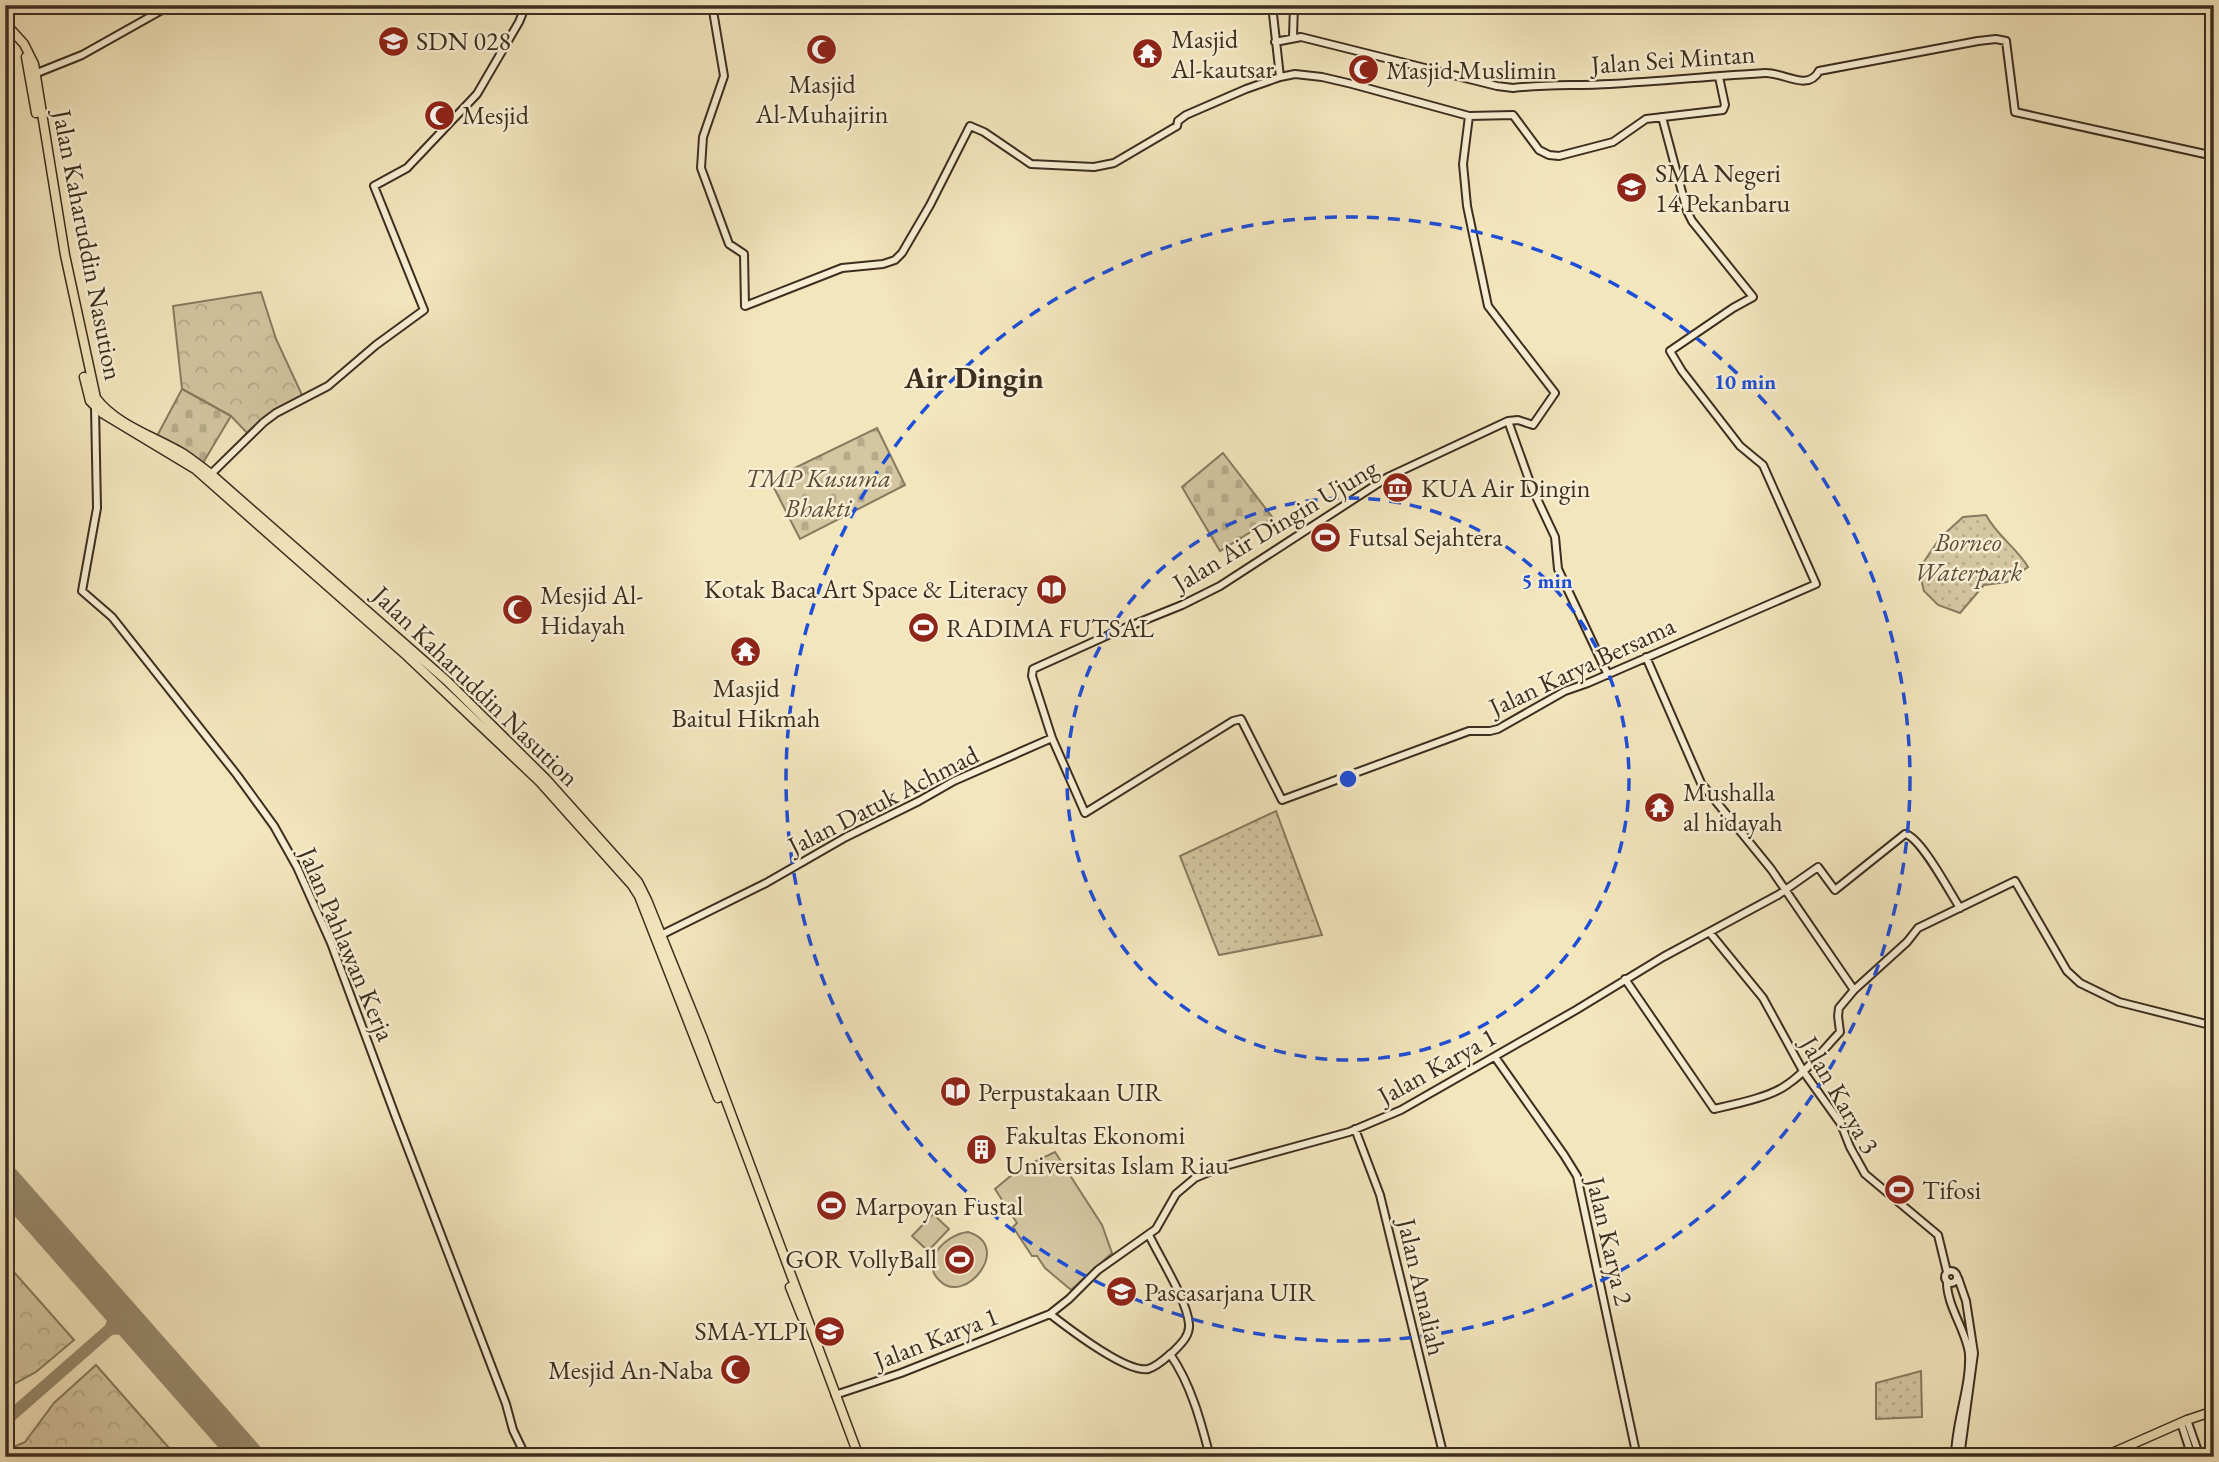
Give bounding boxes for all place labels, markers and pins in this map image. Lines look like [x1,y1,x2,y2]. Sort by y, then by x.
place label: Masjid Al-kautsar [1170,22,1275,86]
school or university icon: SDN 028 [376,24,410,58]
place label: SDN 028 [416,24,511,58]
mosque icon: Masjid Al-Muhajirin [805,32,839,66]
temple icon: Masjid Al-kautsar [1131,37,1165,71]
mosque icon: Masjid Muslimin [1346,53,1380,87]
place label: Masjid Muslimin [1386,53,1557,87]
place label: Masjid Al-Muhajirin [754,67,889,131]
mosque icon: Mesjid [422,98,456,132]
place label: Mesjid [462,98,530,132]
place label: SMA Negeri 14 Pekanbaru [1655,156,1791,220]
school or university icon: SMA Negeri 14 Pekanbaru [1615,171,1649,205]
museum icon: KUA Air Dingin [1381,471,1415,505]
place label: KUA Air Dingin [1421,471,1591,505]
sports icon: Futsal Sejahtera [1308,520,1342,554]
place label: Futsal Sejahtera [1348,520,1503,554]
place label: Kotak Baca Art Space & Literacy [704,572,1029,606]
library icon: Kotak Baca Art Space & Literacy [1034,572,1068,606]
place label: Mesjid Al- Hidayah [540,578,643,642]
mosque icon: Mesjid Al- Hidayah [500,593,534,627]
sports icon: RADIMA FUTSAL [906,611,940,645]
place label: RADIMA FUTSAL [946,611,1154,645]
temple icon: Masjid Baitul Hikmah [729,635,763,669]
place label: Masjid Baitul Hikmah [672,671,820,735]
centre of rings [1336,767,1360,791]
place label: Mushalla al hidayah [1683,775,1783,839]
temple icon: Mushalla al hidayah [1643,790,1677,824]
library icon: Perpustakaan UIR [938,1075,972,1109]
place label: Perpustakaan UIR [978,1075,1163,1109]
place label: Fakultas Ekonomi Universitas Islam Riau [1005,1118,1229,1182]
building icon: Fakultas Ekonomi Universitas Islam Riau [965,1133,999,1167]
sports icon: Tifosi [1882,1173,1916,1207]
place label: Tifosi [1922,1173,1981,1207]
sports icon: Marpoyan Fustal [815,1189,849,1223]
place label: Marpoyan Fustal [855,1189,1023,1223]
place label: GOR VollyBall [785,1242,937,1276]
sports icon: GOR VollyBall [943,1242,977,1276]
school or university icon: Pascasarjana UIR [1104,1275,1138,1309]
place label: Pascasarjana UIR [1144,1275,1316,1309]
place label: SMA-YLPI [695,1314,807,1348]
school or university icon: SMA-YLPI [813,1314,847,1348]
place label: Mesjid An-Naba [548,1353,714,1387]
mosque icon: Mesjid An-Naba [719,1353,753,1387]

